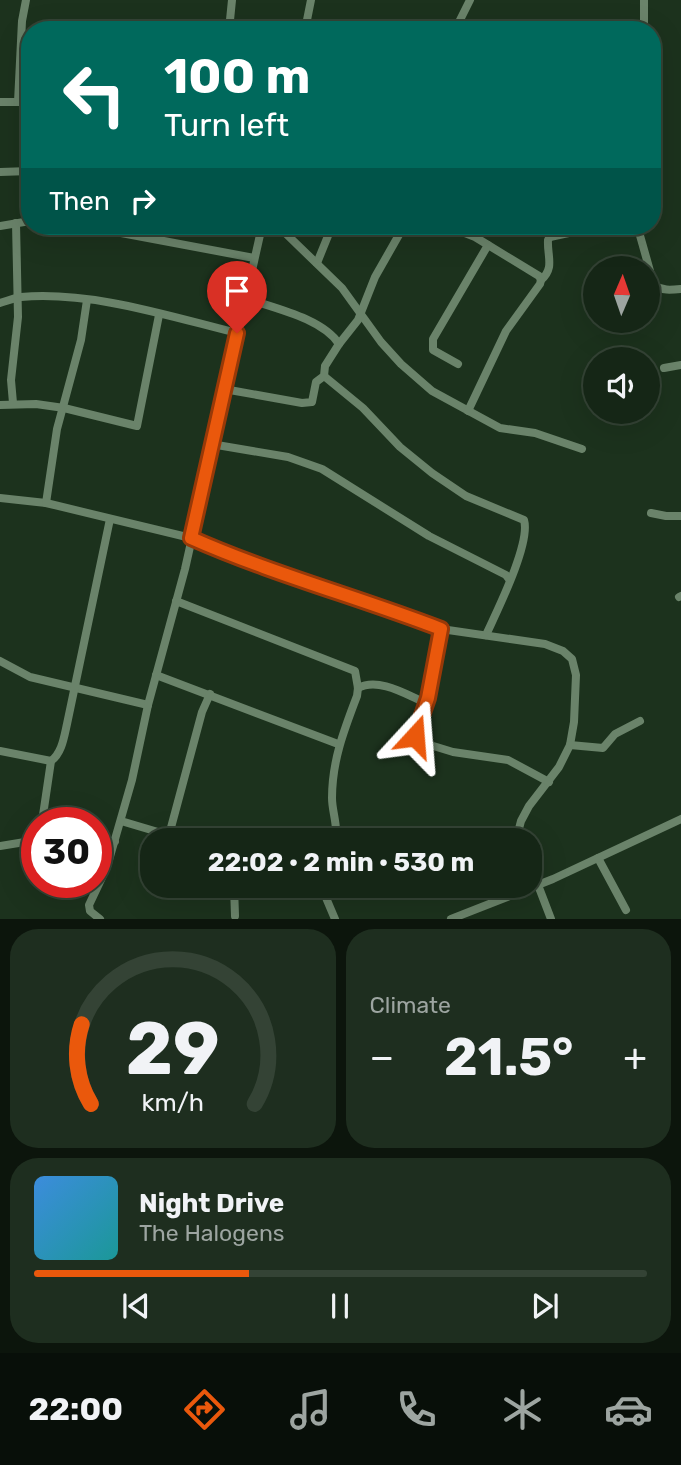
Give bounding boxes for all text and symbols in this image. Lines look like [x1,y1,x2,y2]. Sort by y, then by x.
text: 100 m [164,47,310,105]
icon: left [49,49,140,140]
text: Turn left [164,106,289,144]
icon: right [124,182,162,220]
text: Then [49,186,110,217]
north arrow [583,256,660,332]
map controls [583,256,660,424]
pin [207,261,267,333]
icon: arrive [218,272,256,310]
button: sound [583,347,660,424]
position arrow [378,699,452,773]
speed limit sign: 30 [21,807,112,898]
text: 22:02 · 2 min · 530 m [208,847,474,878]
text: Climate [370,991,451,1019]
text: 29 [126,1007,220,1093]
text: 21.5° [444,1026,573,1088]
text: − [370,1034,394,1080]
text: + [623,1034,647,1080]
text: km/h [142,1088,204,1117]
text: Night Drive [139,1188,284,1219]
text: The Halogens [139,1219,285,1247]
icon: previous [117,1287,155,1325]
icon: pause [321,1287,359,1325]
icon: next [526,1287,564,1325]
icon: directions [180,1385,229,1434]
icon: music [286,1385,335,1434]
icon: phone [392,1385,441,1434]
icon: climate [498,1385,547,1434]
icon: car [604,1385,653,1434]
text: 22:00 [28,1390,123,1428]

